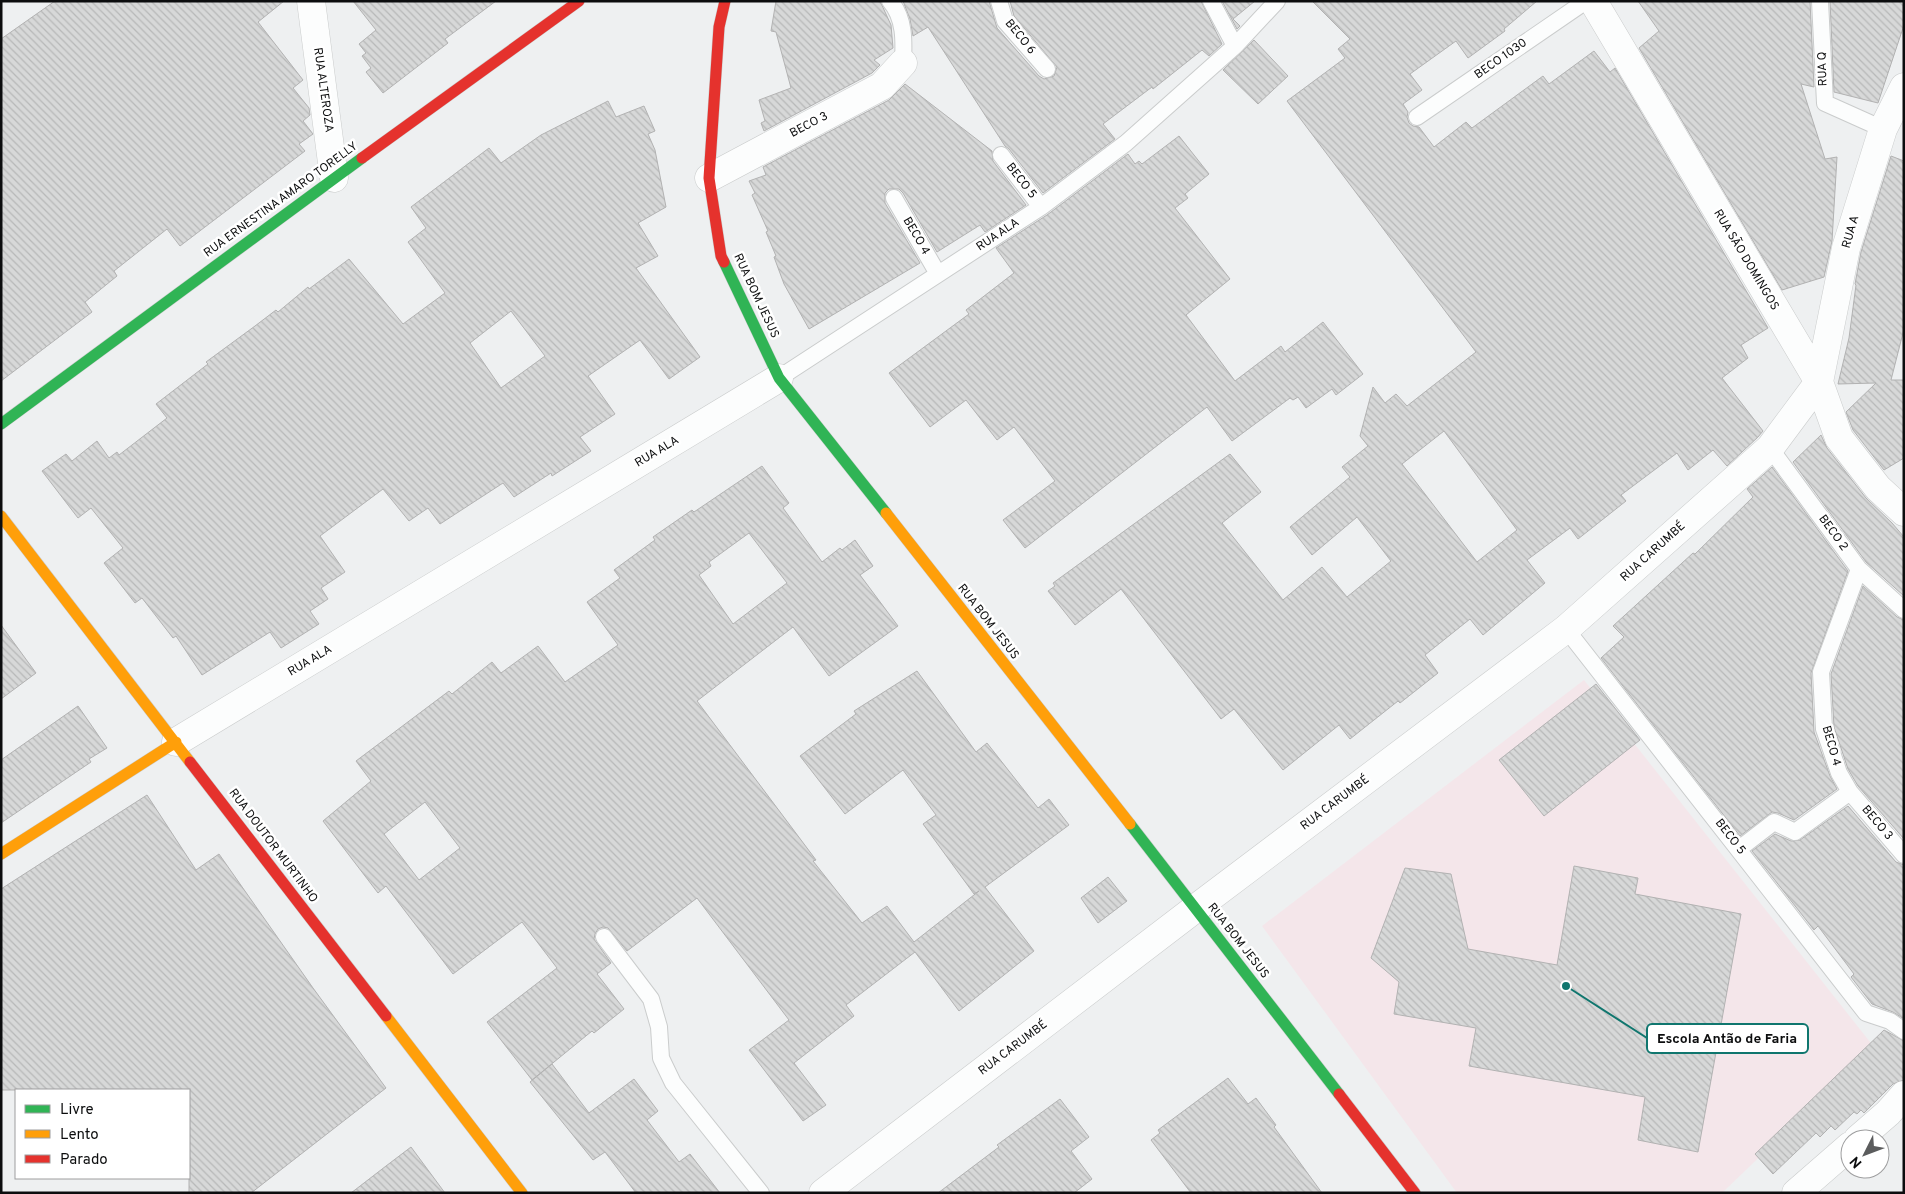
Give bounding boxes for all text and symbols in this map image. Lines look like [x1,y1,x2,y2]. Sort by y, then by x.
street label: BECO 6 [1001,16,1039,58]
street label: BECO 1030 [1472,35,1530,83]
street label: RUA ALTEROZA [309,46,337,134]
street label: RUA Q [1814,51,1832,87]
street label: BECO 3 [787,108,831,142]
street label: RUA ERNESTINA AMARO TORELLY [201,138,362,261]
street label: BECO 5 [1002,160,1040,202]
street label: RUA SÃO DOMINGOS [1710,207,1782,313]
street label: BECO 4 [899,214,933,258]
street label: RUA A [1839,214,1863,250]
street label: RUA ALA [973,215,1023,255]
street label: RUA BOM JESUS [729,251,783,341]
street label: RUA ALA [632,433,682,471]
street label: BECO 2 [1814,512,1852,554]
street label: RUA CARUMBÉ [1617,519,1689,585]
street label: RUA BOM JESUS [954,581,1022,663]
street label: RUA ALA [285,642,335,680]
street label: BECO 4 [1818,724,1844,768]
street label: RUA CARUMBÉ [1297,772,1373,834]
street label: RUA DOUTOR MURTINHO [225,786,321,906]
street label: BECO 3 [1858,802,1896,844]
street label: BECO 5 [1711,816,1749,858]
street label: RUA BOM JESUS [1204,900,1272,982]
street label: RUA CARUMBÉ [975,1017,1051,1079]
callout: Escola Antão de Faria [1647,1024,1808,1053]
text: Escola Antão de Faria [1657,1031,1797,1048]
legend [15,1089,190,1179]
text: Livre [60,1101,94,1120]
text: Lento [60,1126,99,1145]
north arrow [1840,1129,1890,1179]
text: Parado [60,1151,108,1170]
text: N [1847,1152,1866,1171]

